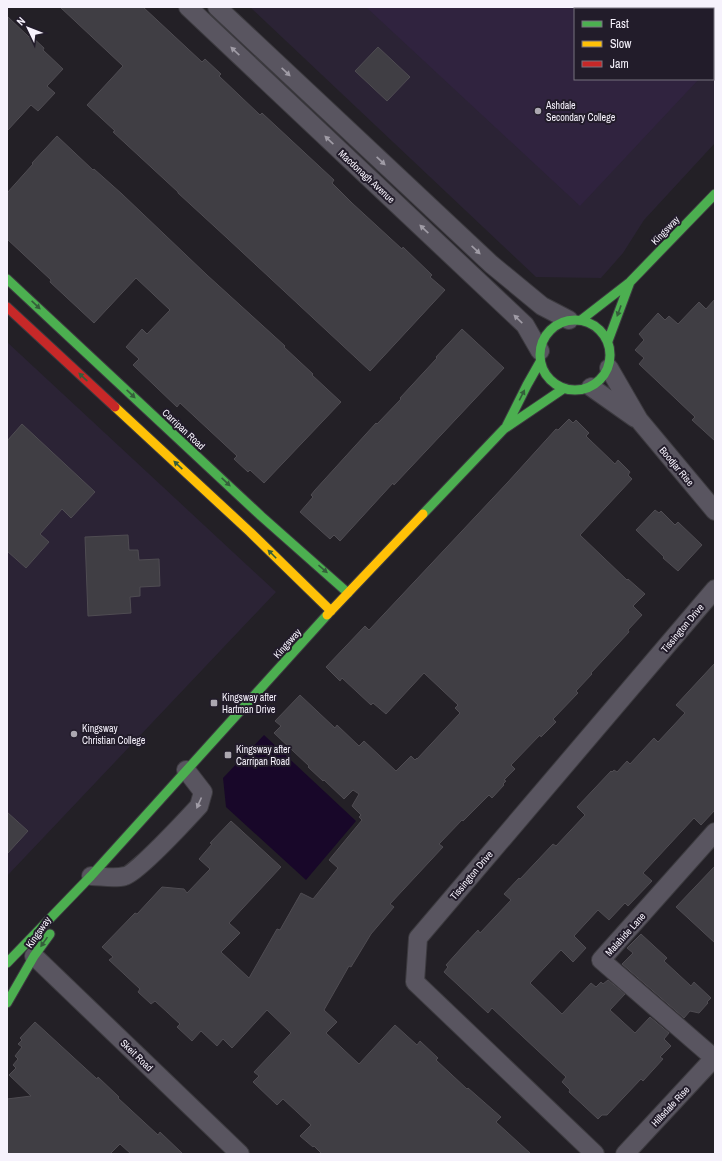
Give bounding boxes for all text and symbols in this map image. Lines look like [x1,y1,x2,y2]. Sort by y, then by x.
north arrow [8,8,48,48]
legend [574,8,714,80]
text: N [13,14,28,28]
text: Fast [610,16,629,32]
text: Slow [610,36,632,52]
one-way arrow [230,47,239,56]
text: Jam [610,56,629,72]
one-way arrow [282,67,291,76]
place label: Ashdale Secondary College [545,99,616,124]
marker: Ashdale Secondary College [533,106,543,116]
one-way arrow [324,135,334,145]
street label: Macdonagh Avenue [336,147,398,206]
one-way arrow [376,156,386,166]
street label: Kingsway [648,212,683,248]
one-way arrow [419,224,429,234]
one-way arrow [471,245,481,255]
one-way arrow [30,301,41,310]
one-way arrow [616,306,622,318]
one-way arrow [513,314,523,324]
one-way arrow [78,372,88,382]
one-way arrow [126,389,136,399]
one-way arrow [518,390,525,401]
street label: Carripan Road [160,406,208,452]
street label: Boodjar Rise [656,444,697,489]
one-way arrow [173,460,183,470]
one-way arrow [221,478,231,487]
one-way arrow [268,549,277,559]
one-way arrow [317,565,328,574]
street label: Tissington Drive [658,601,707,655]
street label: Kingsway [271,625,305,661]
place label: Kingsway after Hartman Drive [222,691,277,716]
marker: Kingsway after Hartman Drive [209,698,219,708]
place label: Kingsway Christian College [82,722,146,747]
marker: Kingsway Christian College [69,729,79,739]
place label: Kingsway after Carripan Road [236,743,291,768]
marker: Kingsway after Carripan Road [223,750,233,760]
one-way arrow [196,797,202,809]
street label: Tissington Drive [447,848,496,902]
street label: Malahide Lane [602,910,649,959]
street label: Kingsway [23,913,54,951]
one-way arrow [40,937,48,947]
street label: Skeit Road [118,1037,156,1074]
street label: Hillsdale Rise [648,1083,693,1129]

